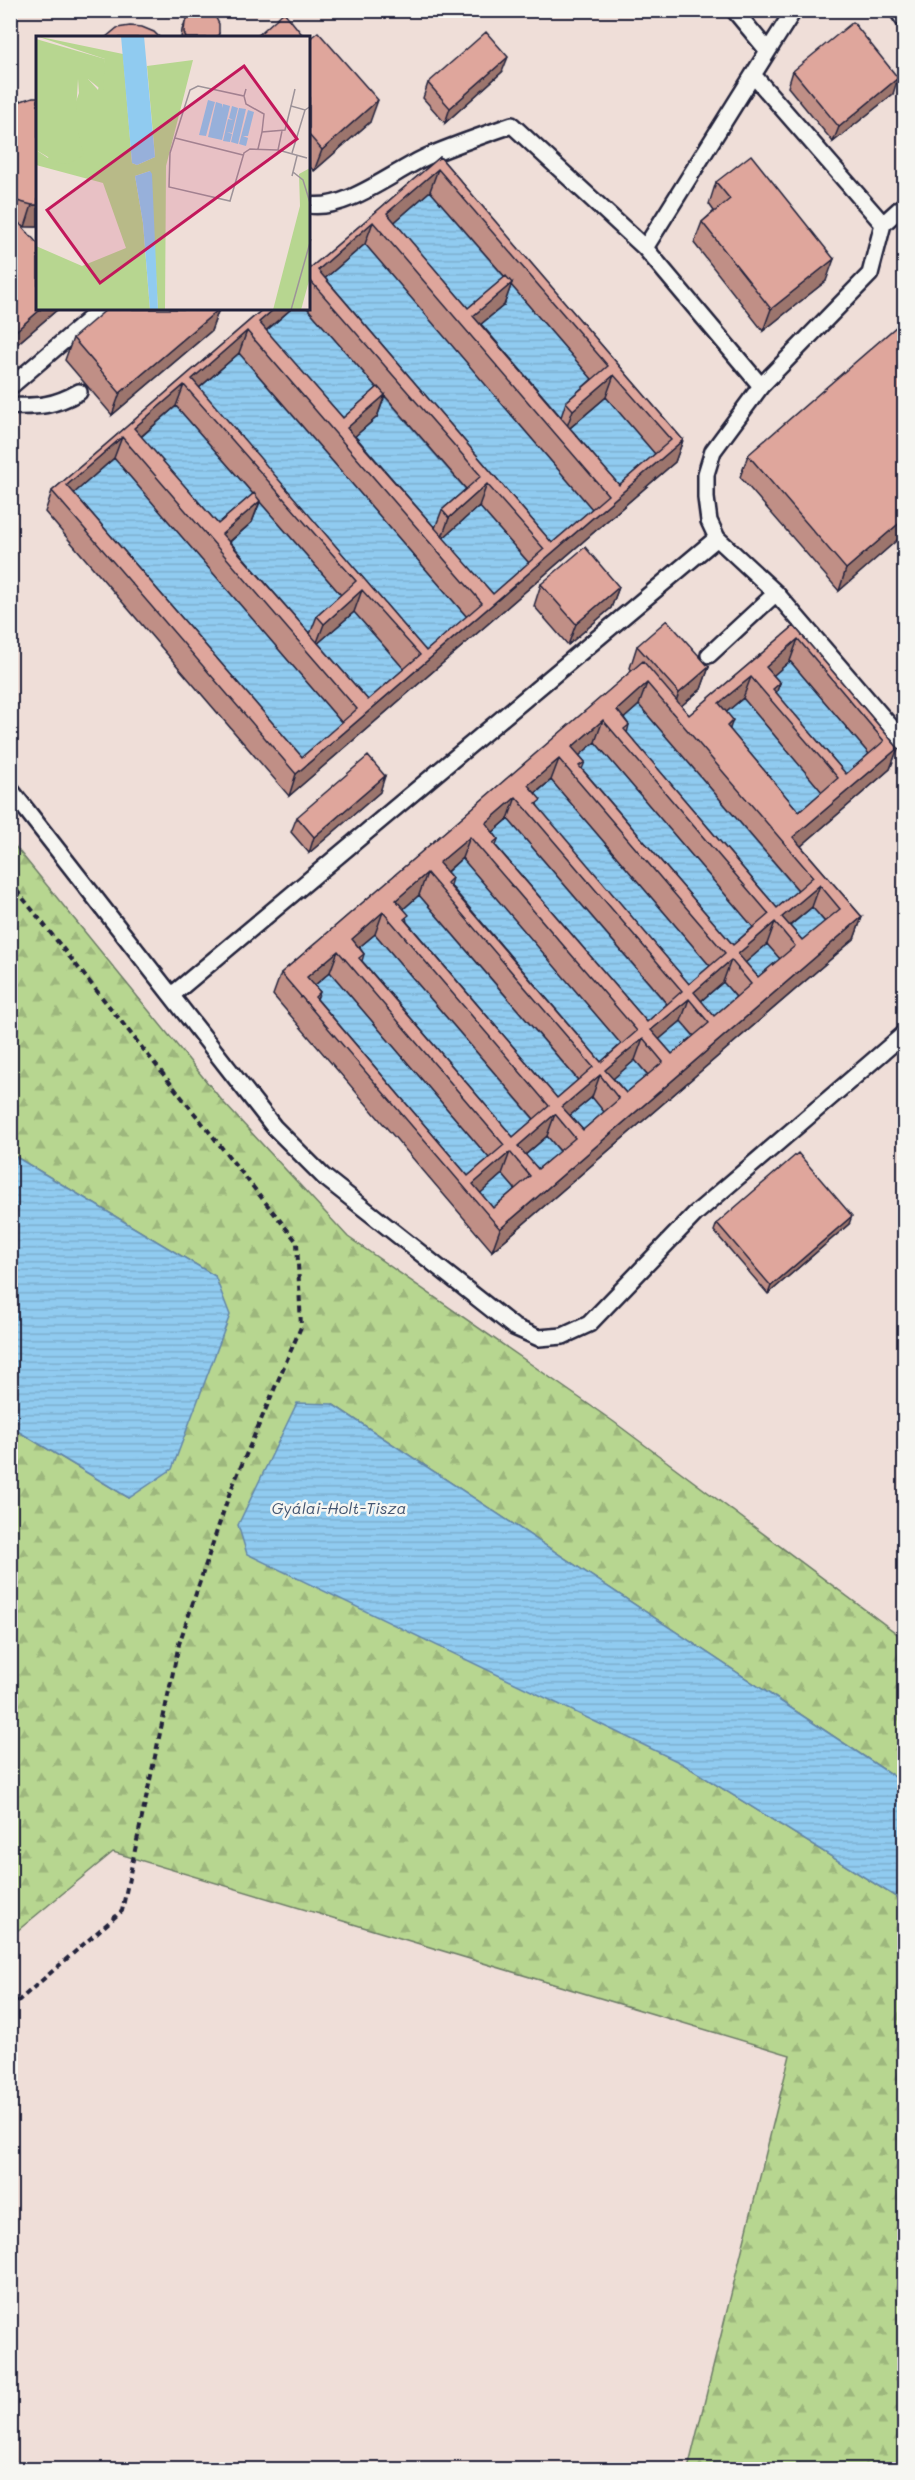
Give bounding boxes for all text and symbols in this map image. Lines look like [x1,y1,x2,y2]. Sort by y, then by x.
inset map [36,36,310,310]
water label: Gyálai-Holt-Tisza [272,1497,406,1518]

